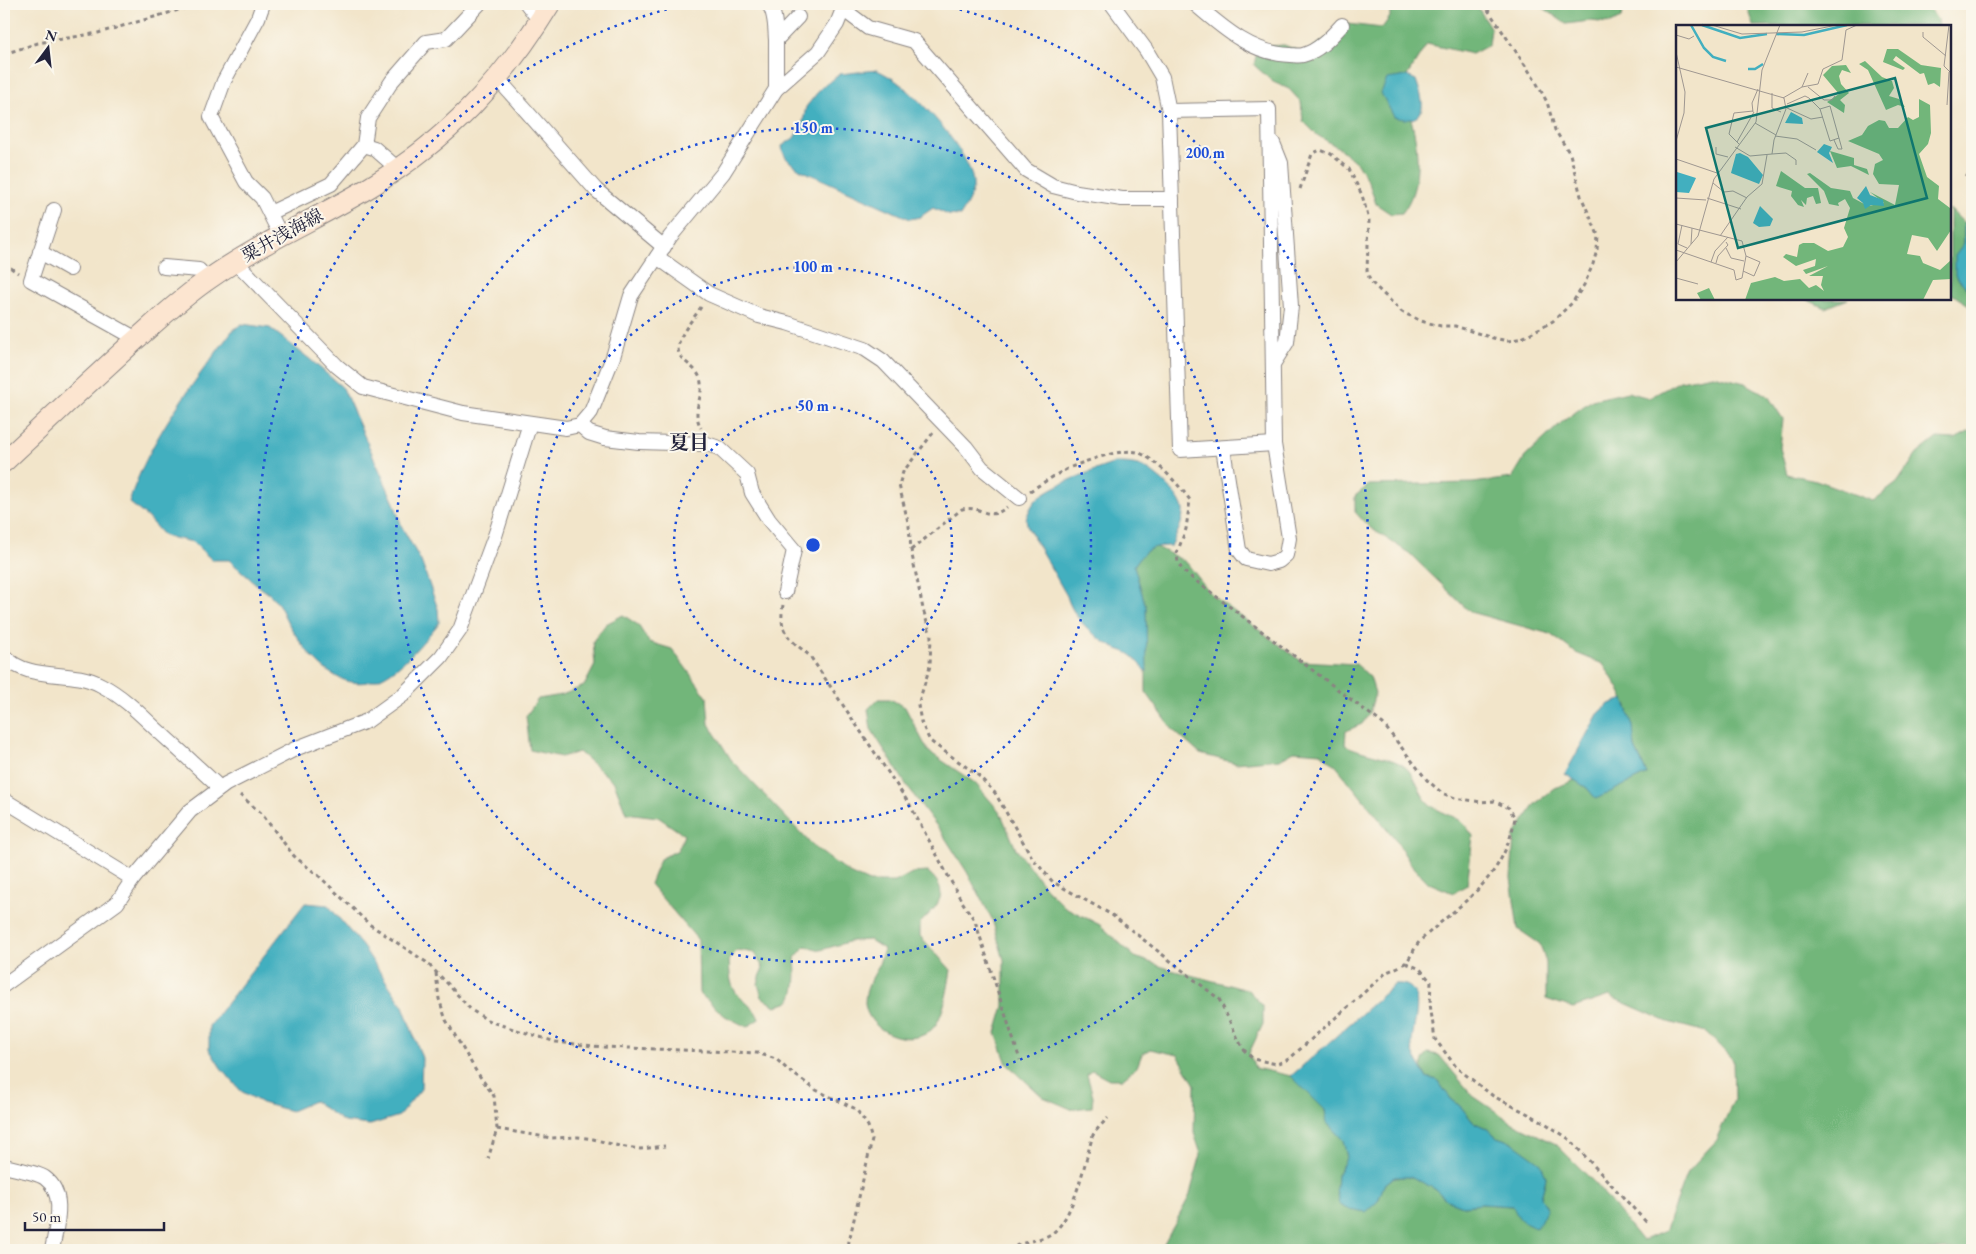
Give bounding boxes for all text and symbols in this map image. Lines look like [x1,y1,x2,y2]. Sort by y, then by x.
north arrow [22,22,72,72]
text: N [44,25,60,46]
inset map [1676,25,1951,300]
text: 150 m [793,118,833,137]
text: 200 m [1185,143,1225,162]
street label: 粟井浅海線 [237,203,327,267]
text: 100 m [793,257,833,276]
text: 50 m [797,396,829,415]
district label: 夏目 [669,429,709,455]
centre of rings [804,536,822,554]
scale bar [25,1199,164,1231]
text: 50 m [32,1207,61,1226]

